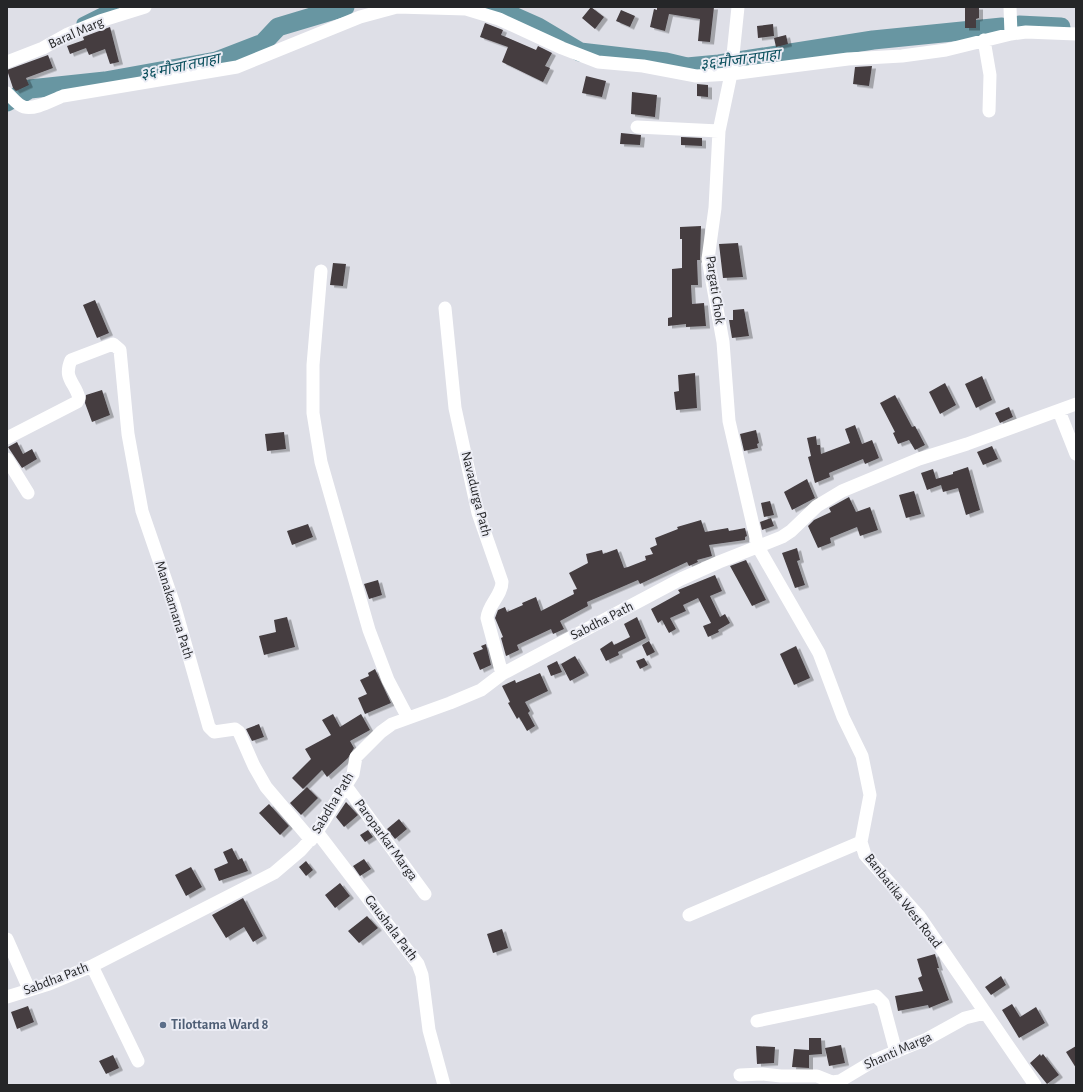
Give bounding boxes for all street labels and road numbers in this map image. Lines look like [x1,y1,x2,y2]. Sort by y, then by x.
street label: Baral Marg [46,15,106,51]
street label: Pargati Chok [703,255,727,326]
street label: Navadurga Path [459,450,493,538]
street label: Manakamana Path [152,559,196,661]
street label: Sabdha Path [568,599,636,643]
street label: Sabdha Path [309,770,357,836]
street label: Paroparkar Marga [352,797,420,884]
street label: Banbatika West Road [862,851,944,951]
street label: Gaushala Path [362,893,420,963]
street label: Sabdha Path [22,960,90,998]
street label: Shanti Marga [862,1030,934,1072]

